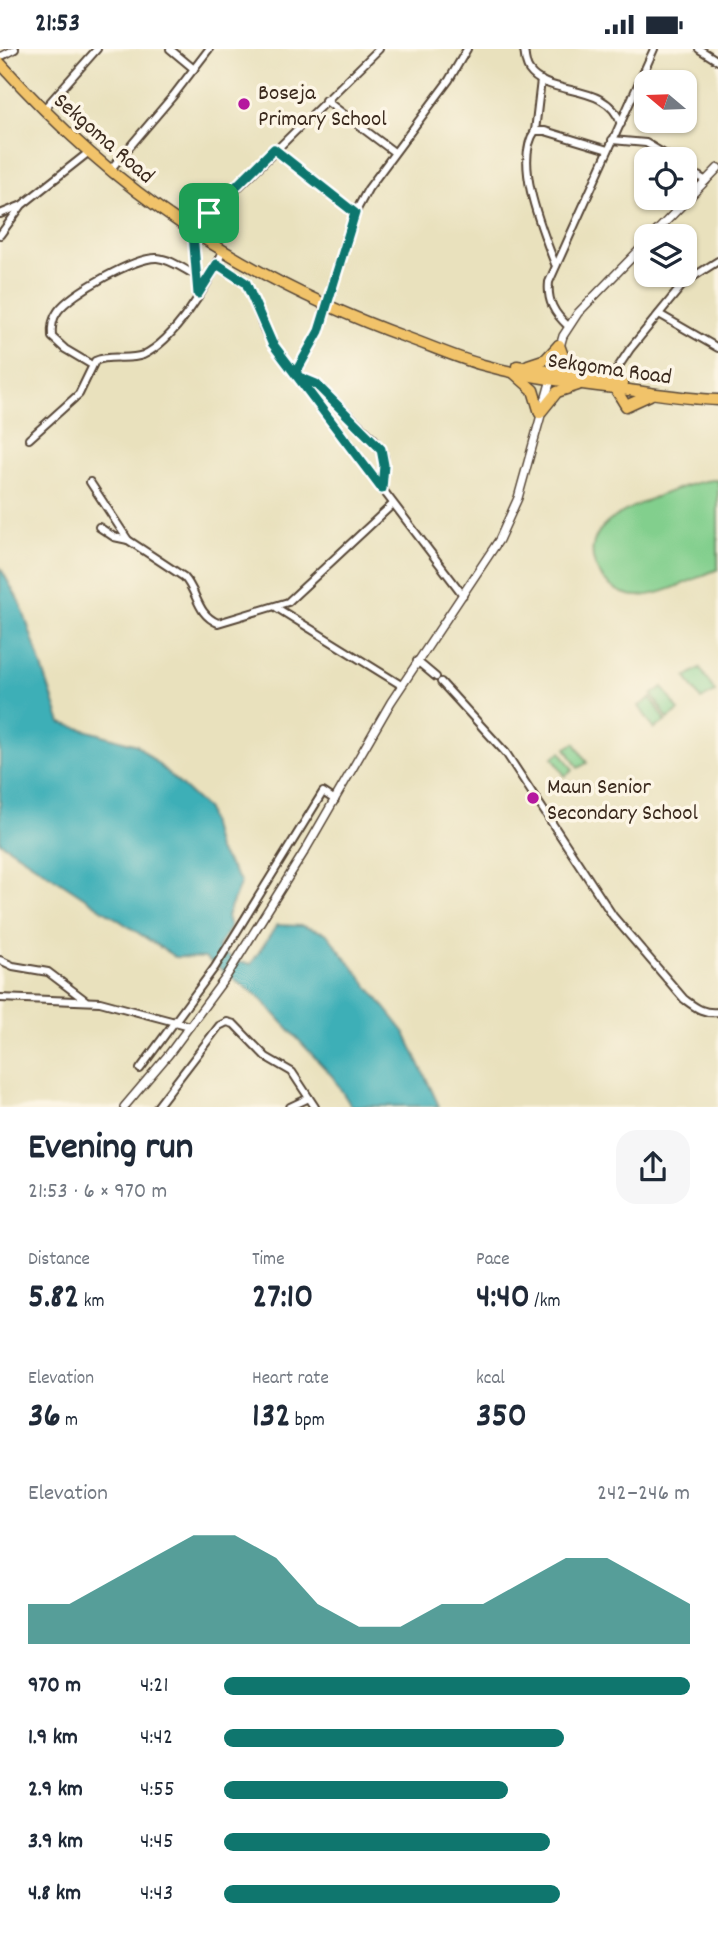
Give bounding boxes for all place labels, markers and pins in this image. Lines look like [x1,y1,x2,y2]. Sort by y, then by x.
place label: Boseja Primary School [258,78,387,137]
marker: Boseja Primary School [236,96,252,112]
pin [179,183,239,243]
place label: Maun Senior Secondary School [547,772,698,831]
marker: Maun Senior Secondary School [525,790,541,806]

